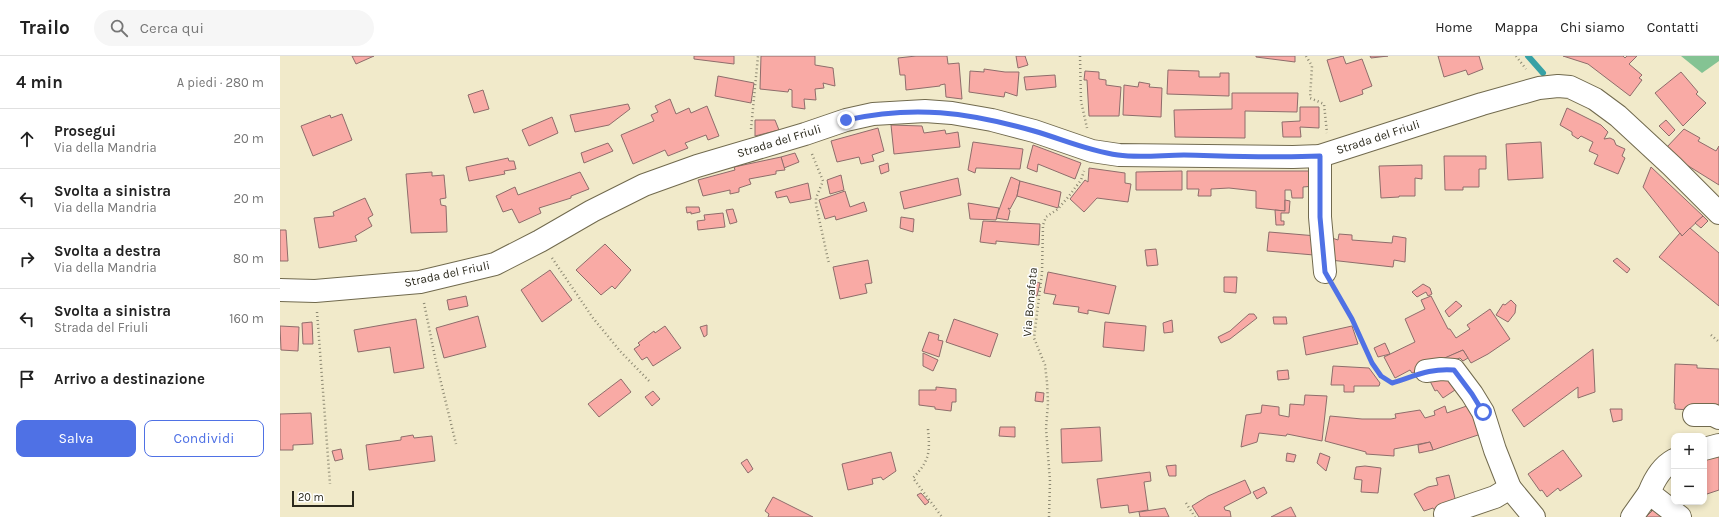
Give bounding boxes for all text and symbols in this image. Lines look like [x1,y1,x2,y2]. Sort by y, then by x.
search box [94,10,374,46]
text: Trailo [20,17,70,39]
icon: search [108,17,130,39]
text: Cerca qui [140,19,204,37]
text: Home [1435,19,1472,36]
text: Mappa [1494,19,1538,36]
text: Chi siamo [1560,19,1625,36]
text: Contatti [1647,19,1699,36]
text: 4 min [16,72,63,92]
text: A piedi · 280 m [177,75,264,90]
route end [837,111,855,129]
street label: Strada del Friuli [1334,117,1422,157]
text: Prosegui [54,122,116,140]
street label: Strada del Friuli [735,122,823,160]
icon: ahead [16,128,38,150]
text: 20 m [234,131,264,146]
text: Via della Mandria [54,140,157,155]
text: Svolta a sinistra [54,182,171,200]
icon: left [16,188,38,210]
text: 20 m [234,191,264,206]
text: Via della Mandria [54,200,157,215]
text: Svolta a destra [54,242,161,260]
icon: right [16,248,38,270]
text: 80 m [233,251,264,266]
street label: Strada del Friuli [403,258,491,290]
text: Via della Mandria [54,260,157,275]
street label: Via Bonafata [1020,267,1040,337]
text: Svolta a sinistra [54,302,171,320]
icon: left [16,308,38,330]
text: 160 m [229,311,264,326]
text: Strada del Friuli [54,320,148,335]
icon: arrive [16,368,38,390]
text: Arrivo a destinazione [54,370,205,388]
route start [1474,403,1492,421]
button: Salva [16,420,136,457]
button: Condividi [144,420,264,457]
map controls [1671,433,1707,505]
button: + [1671,433,1707,469]
button: − [1671,469,1707,505]
scale bar [292,489,354,508]
text: 20 m [298,491,324,504]

